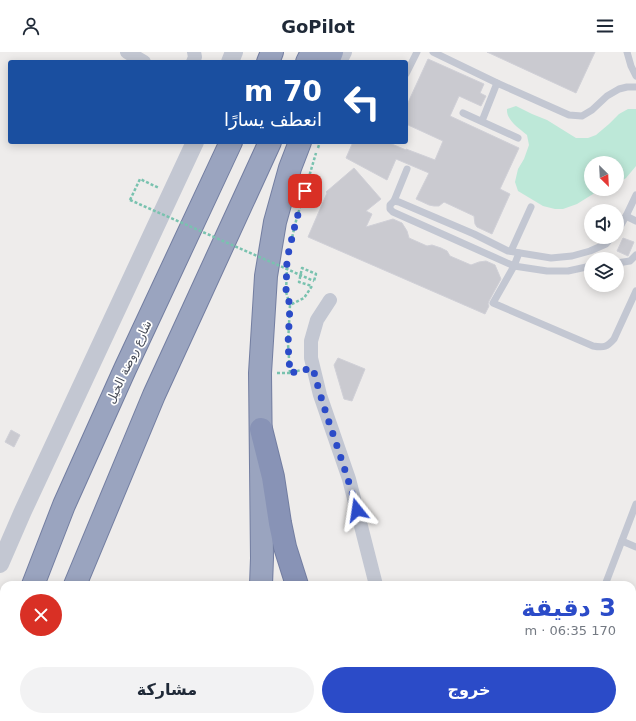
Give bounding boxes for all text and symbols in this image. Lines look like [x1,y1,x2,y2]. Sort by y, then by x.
icon: person [20,15,42,37]
icon: menu [594,15,616,37]
text: GoPilot [281,16,355,37]
text: 70 m [244,75,322,108]
icon: left [336,76,388,128]
text: انعطف يسارًا [224,109,322,130]
north arrow [584,156,624,196]
map controls [584,156,624,292]
pin [288,174,322,208]
icon: arrive [294,180,316,202]
button: sound [584,204,624,244]
button: layers [584,252,624,292]
street label: شارع روضة الخيل [104,318,155,406]
position arrow [336,489,378,531]
button: close [20,594,62,636]
text: 3 دقيقة [521,594,616,622]
text: 170 m · 06:35 [525,623,616,638]
button: مشاركة [20,667,314,713]
button: خروج [322,667,616,713]

